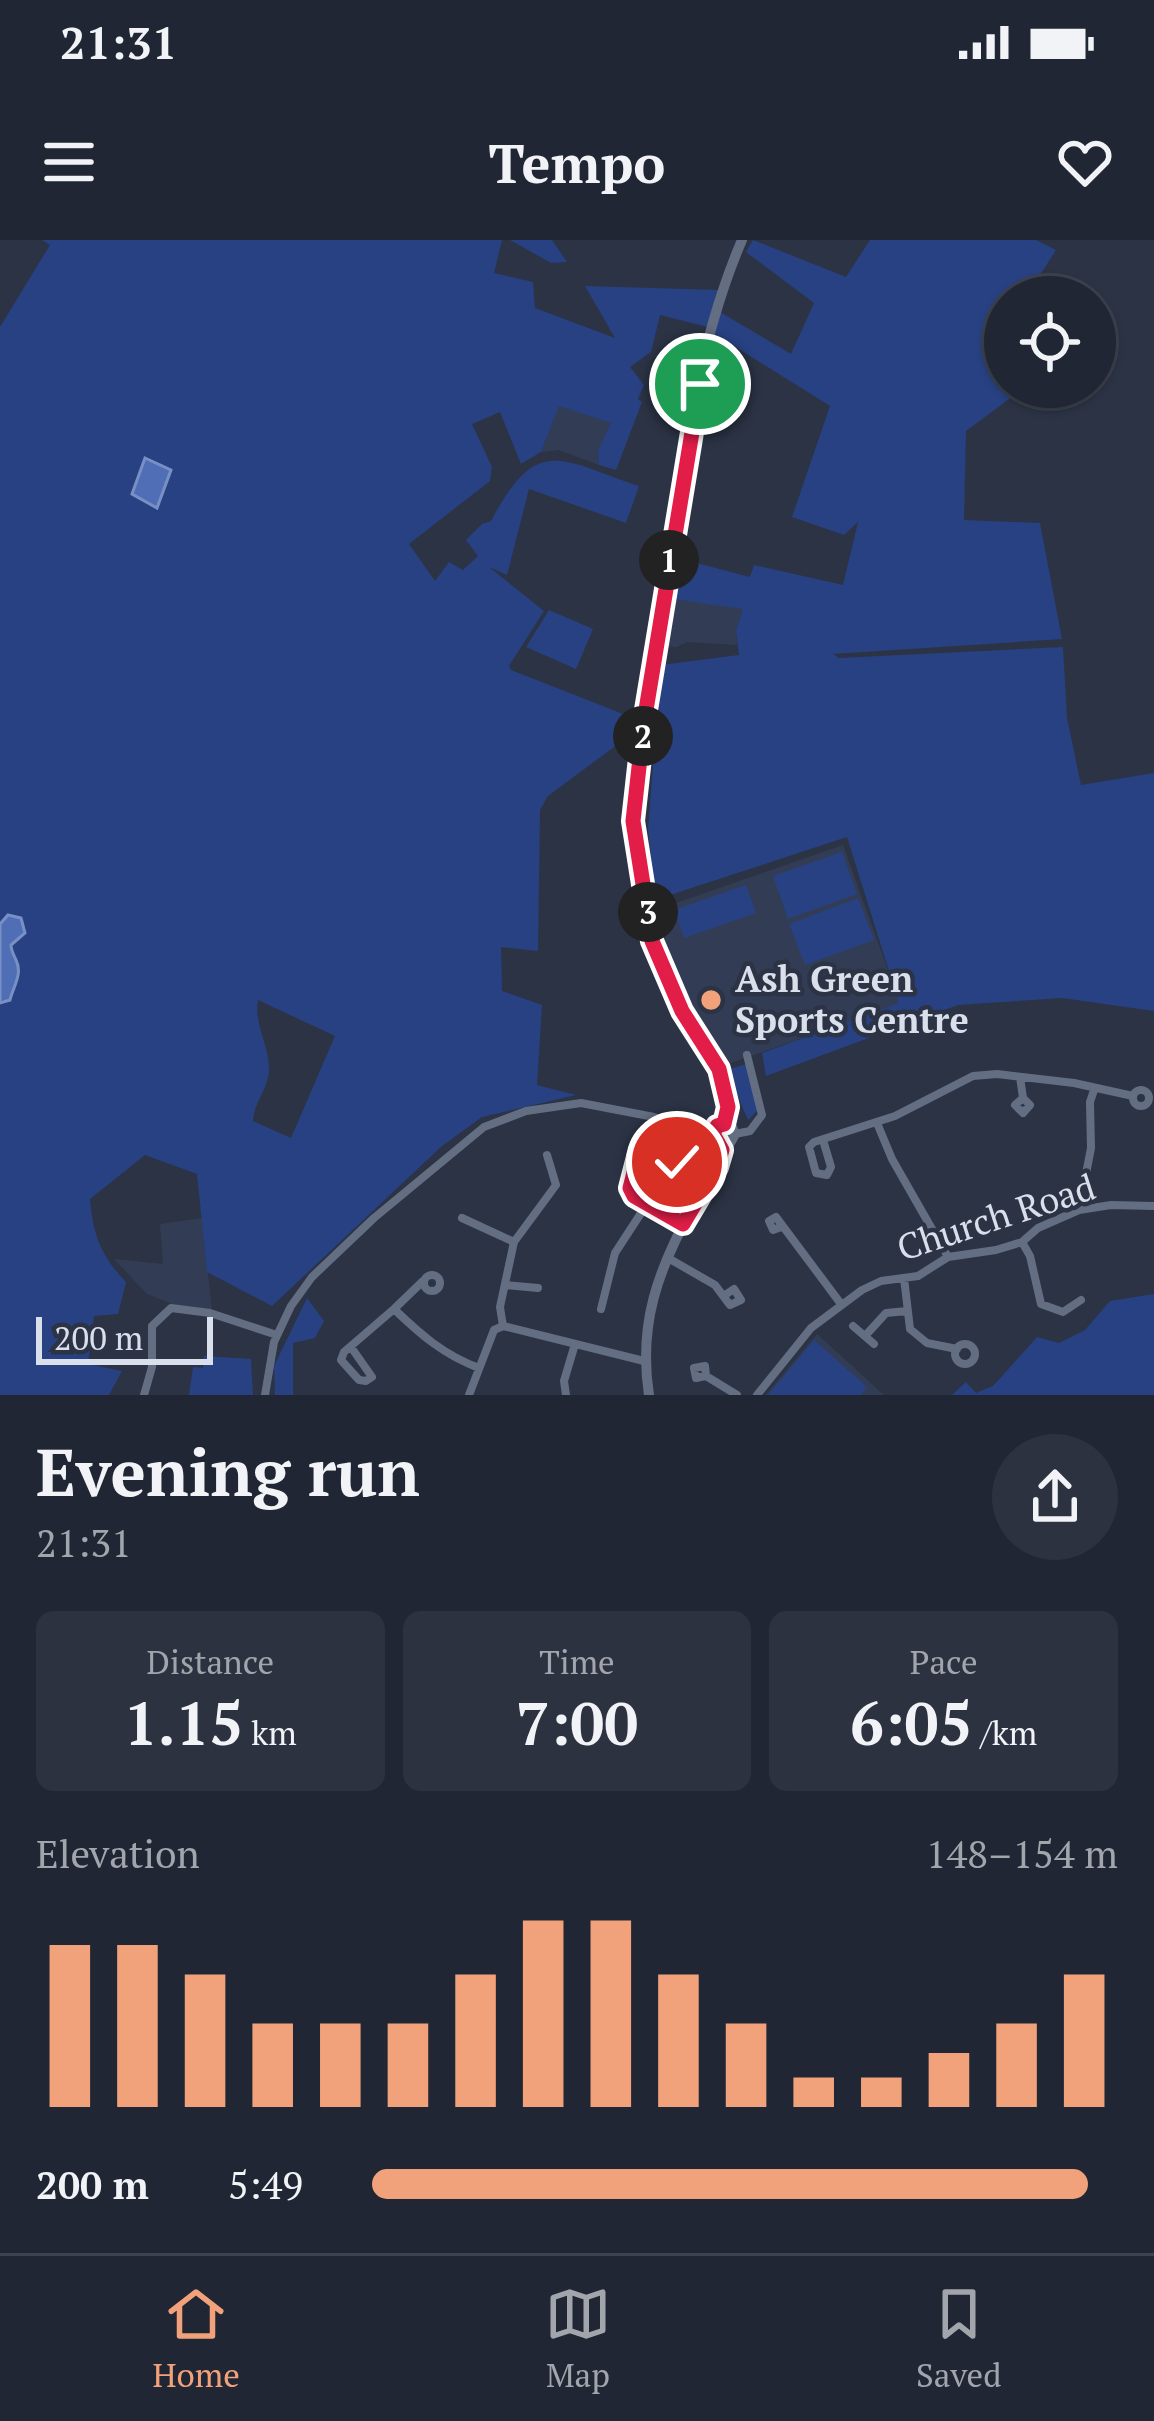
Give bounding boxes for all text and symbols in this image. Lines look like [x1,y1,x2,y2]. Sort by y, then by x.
text: 21:31 [60,12,177,72]
text: Tempo [489,127,665,198]
icon: menu [36,129,102,195]
icon: heart [1052,129,1118,195]
map controls [984,276,1116,408]
button: locate [984,276,1116,408]
pin [649,333,751,435]
icon: arrive [667,351,733,417]
pin: 1 [639,530,699,590]
text: 1 [660,538,678,581]
pin: 2 [613,706,673,766]
text: 2 [634,714,652,757]
pin: 3 [618,882,678,942]
text: 3 [639,890,657,933]
place label: Ash Green Sports Centre [735,955,969,1043]
marker: Ash Green Sports Centre [698,987,724,1013]
pin [626,1111,728,1213]
icon: check [644,1129,710,1195]
street label: Church Road [891,1162,1101,1271]
scale bar [36,1311,213,1364]
text: 200 m [54,1316,143,1359]
text: Evening run [36,1427,420,1515]
button: share [992,1434,1118,1560]
text: 21:31 [36,1516,132,1568]
text: Distance [147,1640,274,1683]
text: Time [539,1640,615,1683]
text: Pace [910,1640,978,1683]
text: 1.15 [124,1683,243,1762]
text: 7:00 [516,1683,638,1762]
text: 6:05 [850,1683,972,1762]
text: km [243,1711,297,1754]
text: /km [972,1711,1037,1754]
text: Elevation [36,1827,200,1879]
text: 148–154 m [926,1827,1118,1879]
text: 200 m [36,2158,149,2210]
text: 5:49 [228,2158,303,2210]
tab: Home [153,2281,240,2396]
tab: Map [545,2281,611,2396]
tab: Saved [916,2281,1001,2396]

